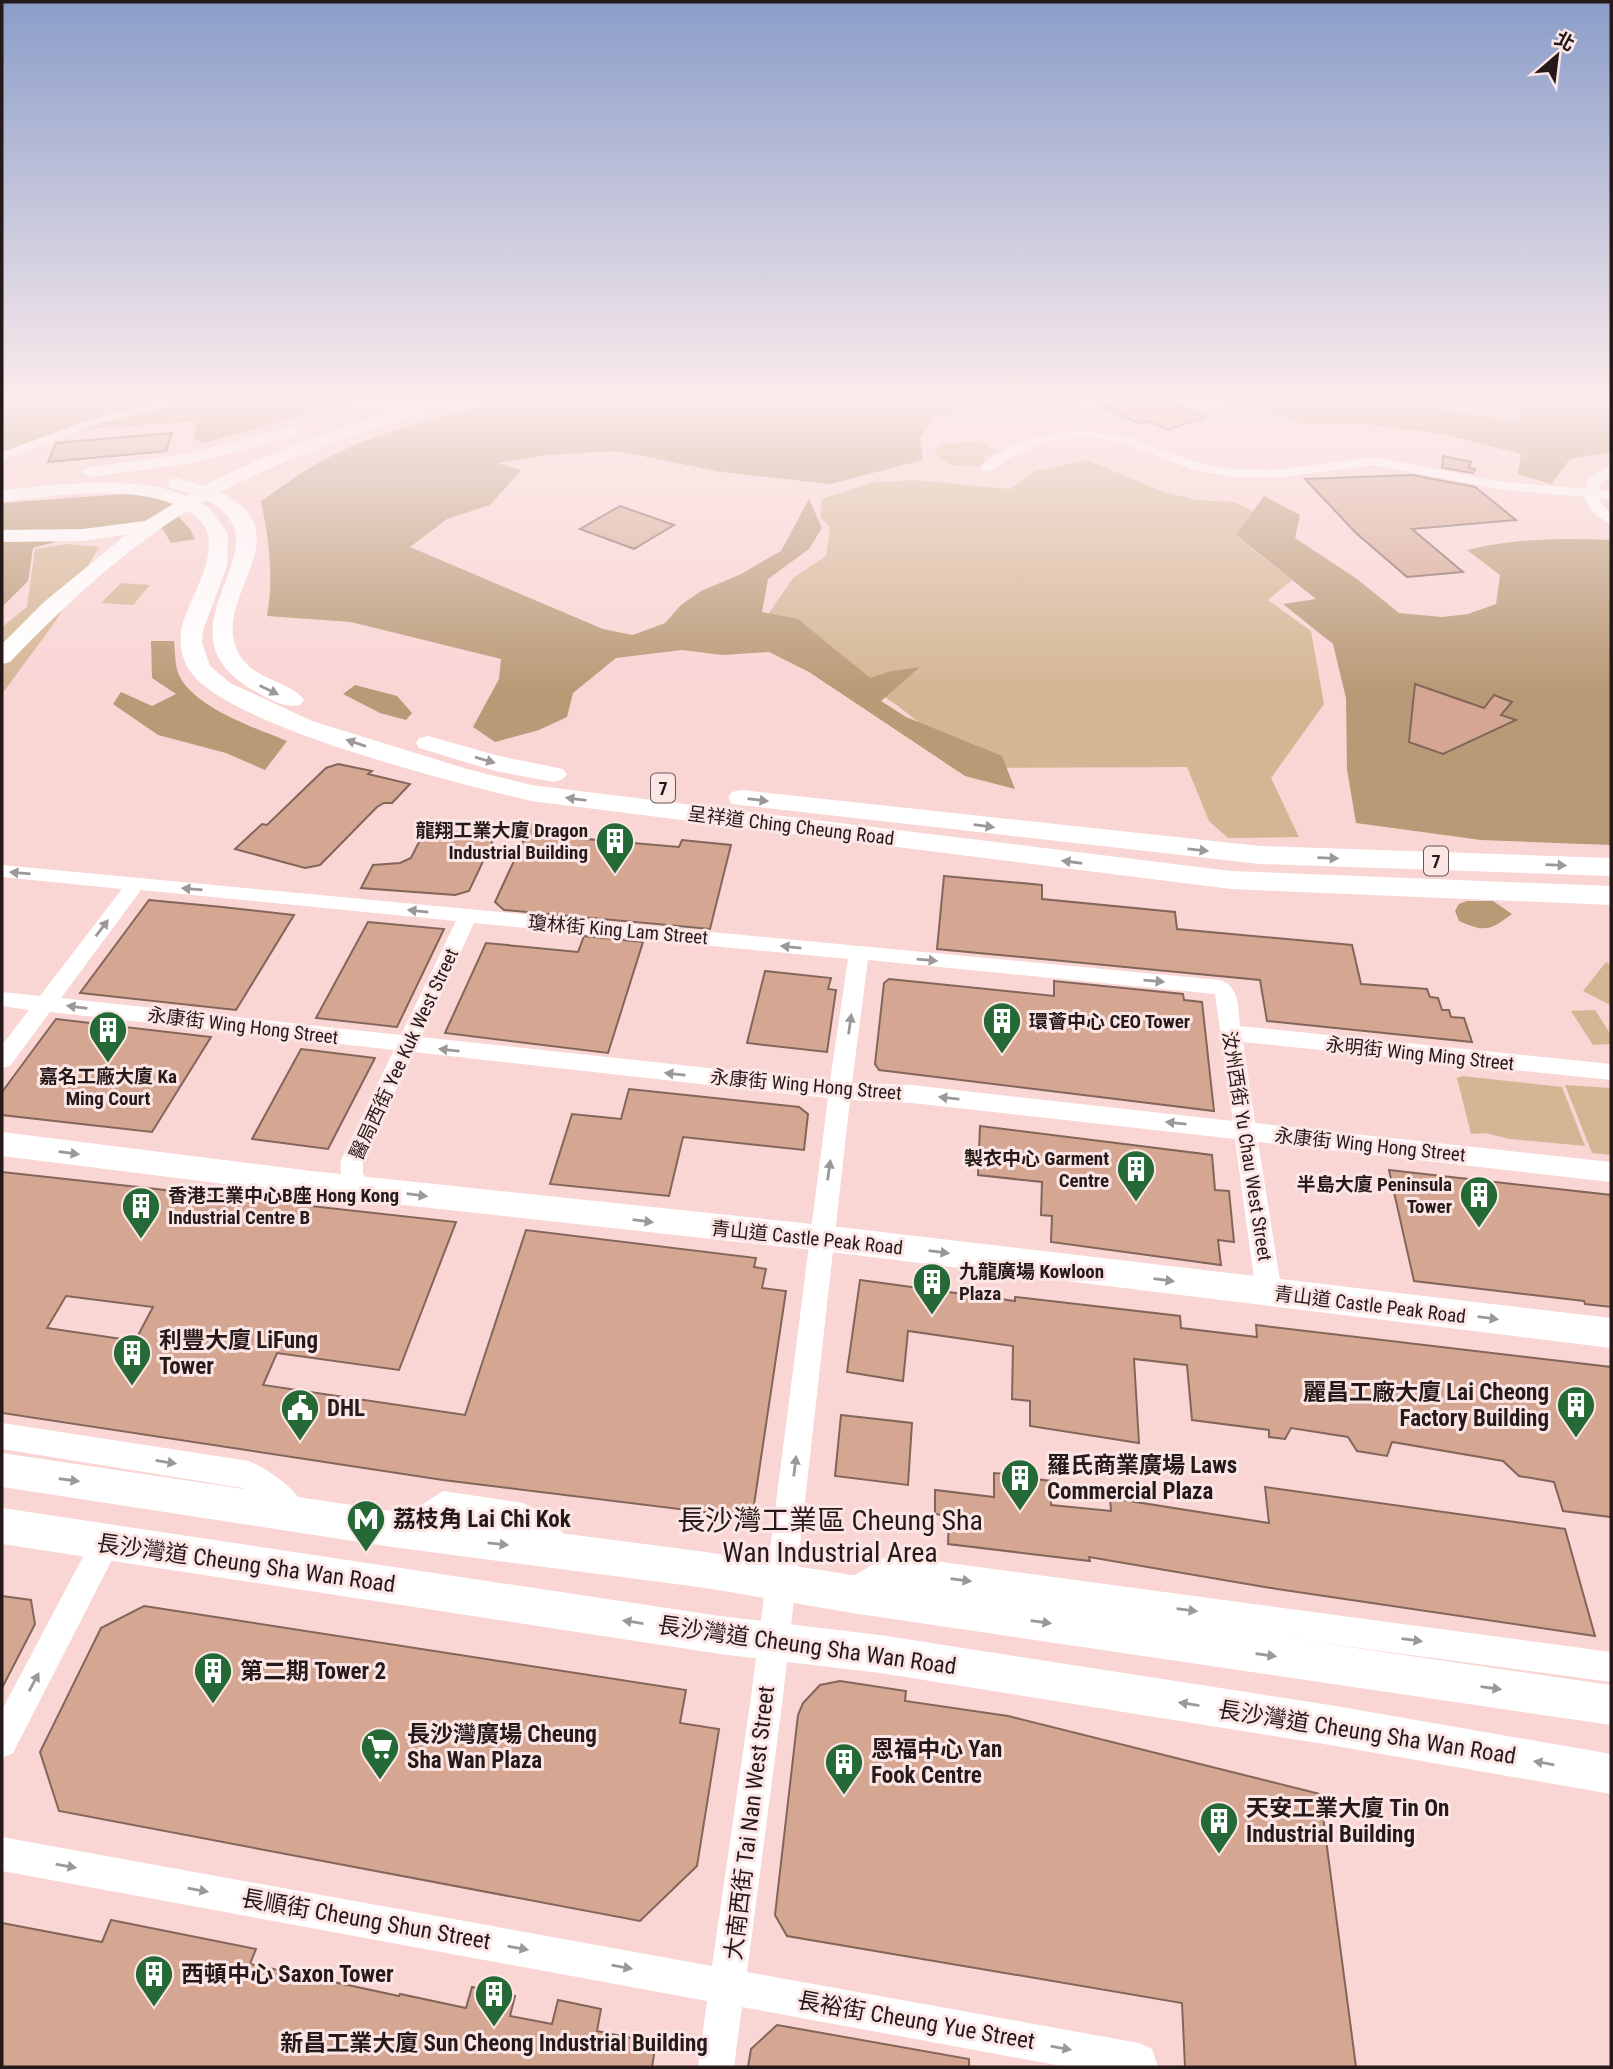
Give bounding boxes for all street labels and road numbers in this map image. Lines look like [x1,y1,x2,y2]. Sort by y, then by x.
road number: 7 [651,774,675,802]
street label: 呈祥道 Ching Cheung Road [687,802,895,850]
road number: 7 [1424,846,1448,876]
street label: 瓊林街 King Lam Street [527,911,709,949]
street label: 醫局西街 Yee Kuk West Street [345,945,463,1163]
street label: 永康街 Wing Hong Street [146,1003,340,1049]
street label: 汝州西街 Yu Chau West Street [1217,1029,1277,1263]
street label: 永明街 Wing Ming Street [1325,1033,1515,1075]
street label: 永康街 Wing Hong Street [709,1065,903,1105]
street label: 永康街 Wing Hong Street [1273,1124,1467,1166]
street label: 青山道 Castle Peak Road [710,1216,904,1260]
street label: 青山道 Castle Peak Road [1273,1282,1467,1328]
street label: 長沙灣道 Cheung Sha Wan Road [95,1530,397,1598]
street label: 長沙灣道 Cheung Sha Wan Road [656,1612,958,1680]
street label: 大南西街 Tai Nan West Street [720,1685,780,1961]
street label: 長沙灣道 Cheung Sha Wan Road [1216,1696,1518,1770]
street label: 長順街 Cheung Shun Street [239,1885,493,1955]
street label: 長裕街 Cheung Yue Street [795,1987,1037,2055]

